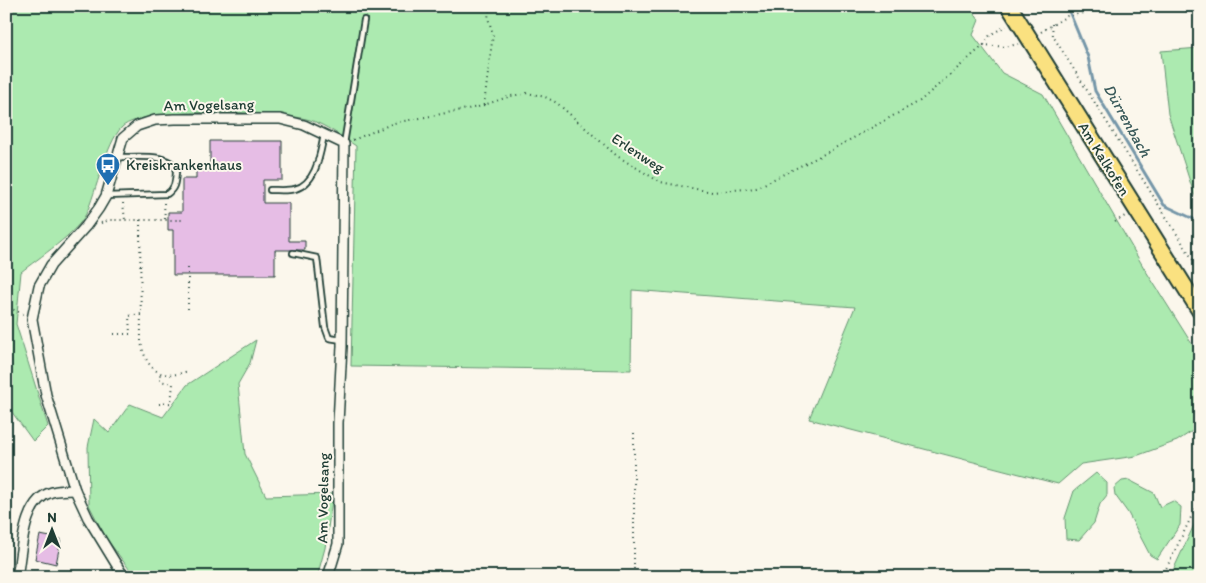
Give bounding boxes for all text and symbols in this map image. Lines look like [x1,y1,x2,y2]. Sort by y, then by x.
water label: Dürrenbach [1100,80,1156,160]
street label: Am Vogelsang [164,95,255,115]
street label: Am Kalkofen [1074,119,1134,199]
street label: Erlenweg [608,129,668,177]
bus stop icon: Kreiskrankenhaus [95,152,121,186]
place label: Kreiskrankenhaus [126,156,242,174]
street label: Am Vogelsang [313,452,333,543]
north arrow [28,506,78,556]
text: N [47,509,57,526]

